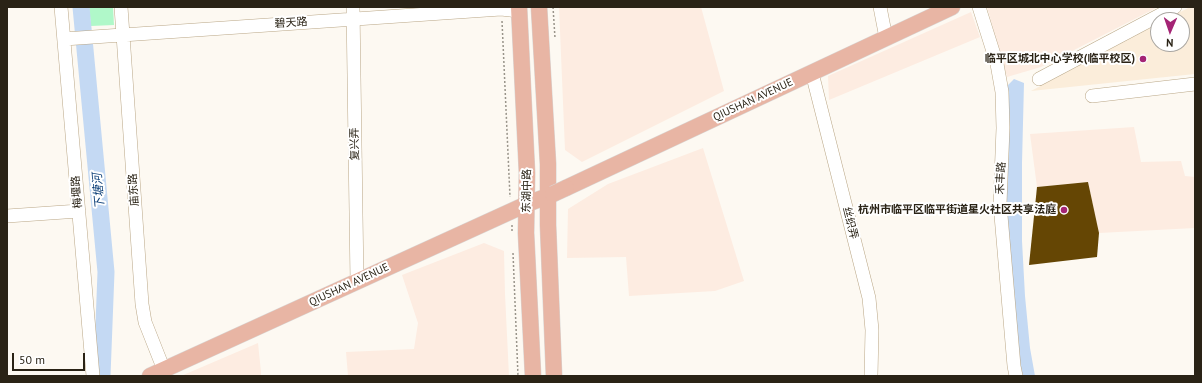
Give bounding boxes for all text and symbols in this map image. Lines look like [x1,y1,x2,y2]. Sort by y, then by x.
north arrow [1150,12,1190,52]
street label: 碧天路 [274,15,308,31]
text: N [1166,36,1173,50]
place label: 临平区城北中心学校(临平校区) [985,52,1135,66]
marker: 临平区城北中心学校(临平校区) [1138,54,1148,64]
street label: QIUSHAN AVENUE [711,76,795,124]
street label: 复兴弄 [348,127,362,161]
street label: 禾丰路 [994,161,1008,195]
street label: 东湖中路 [520,169,534,213]
water label: 下塘河 [90,172,108,210]
street label: 庙东路 [126,173,142,207]
street label: 梅堰路 [69,175,85,209]
place label: 杭州市临平区临平街道星火社区共享法庭 [858,203,1056,217]
street label: 丝织弄 [840,205,860,241]
marker: 杭州市临平区临平街道星火社区共享法庭 [1059,205,1069,215]
street label: QIUSHAN AVENUE [307,261,391,309]
scale bar [14,345,87,371]
text: 50 m [19,352,45,367]

